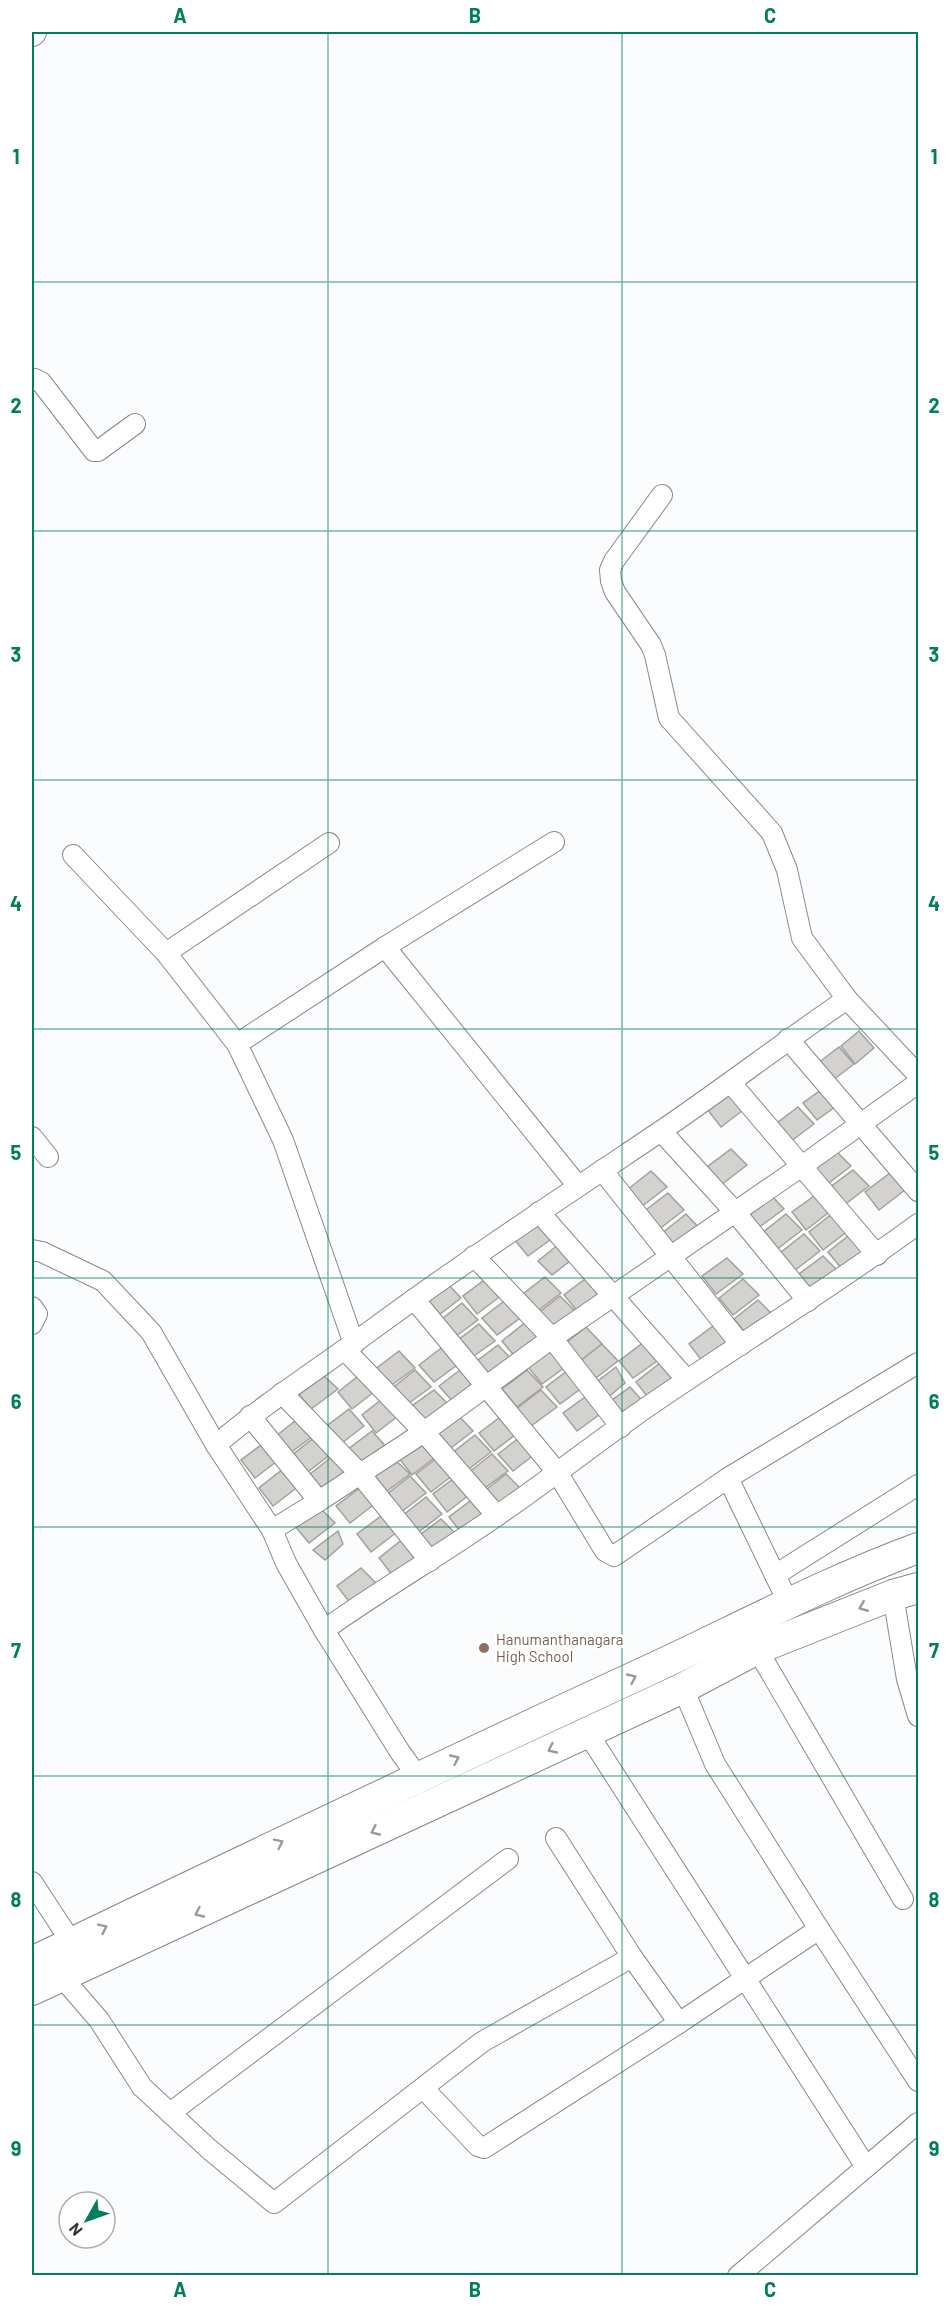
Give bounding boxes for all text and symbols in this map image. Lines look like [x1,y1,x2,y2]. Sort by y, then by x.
text: A [173,3,187,27]
text: B [469,3,481,27]
text: C [764,3,776,27]
text: 1 [12,144,20,168]
text: 1 [930,144,938,168]
text: 2 [10,393,22,417]
text: 2 [928,393,940,417]
text: 3 [11,642,21,666]
text: 3 [929,642,939,666]
text: 4 [10,891,22,915]
text: 4 [928,891,940,915]
text: 5 [11,1140,22,1164]
text: 5 [929,1140,940,1164]
text: 6 [11,1389,22,1413]
text: 6 [929,1389,940,1413]
one-way arrow [858,1600,869,1612]
place label: Hanumanthanagara High School [496,1630,624,1665]
text: 7 [11,1638,21,1662]
text: 7 [929,1638,939,1662]
marker: Hanumanthanagara High School [477,1641,491,1655]
one-way arrow [626,1673,637,1685]
one-way arrow [548,1741,559,1753]
one-way arrow [448,1755,459,1767]
one-way arrow [371,1823,382,1835]
one-way arrow [272,1839,283,1851]
text: 8 [11,1887,22,1911]
text: 8 [929,1887,940,1911]
one-way arrow [194,1906,205,1918]
one-way arrow [97,1923,108,1935]
text: 9 [11,2136,21,2160]
text: 9 [929,2136,939,2160]
north arrow [57,2190,117,2250]
text: N [64,2220,86,2240]
text: A [173,2277,187,2301]
text: B [469,2277,481,2301]
text: C [764,2277,776,2301]

